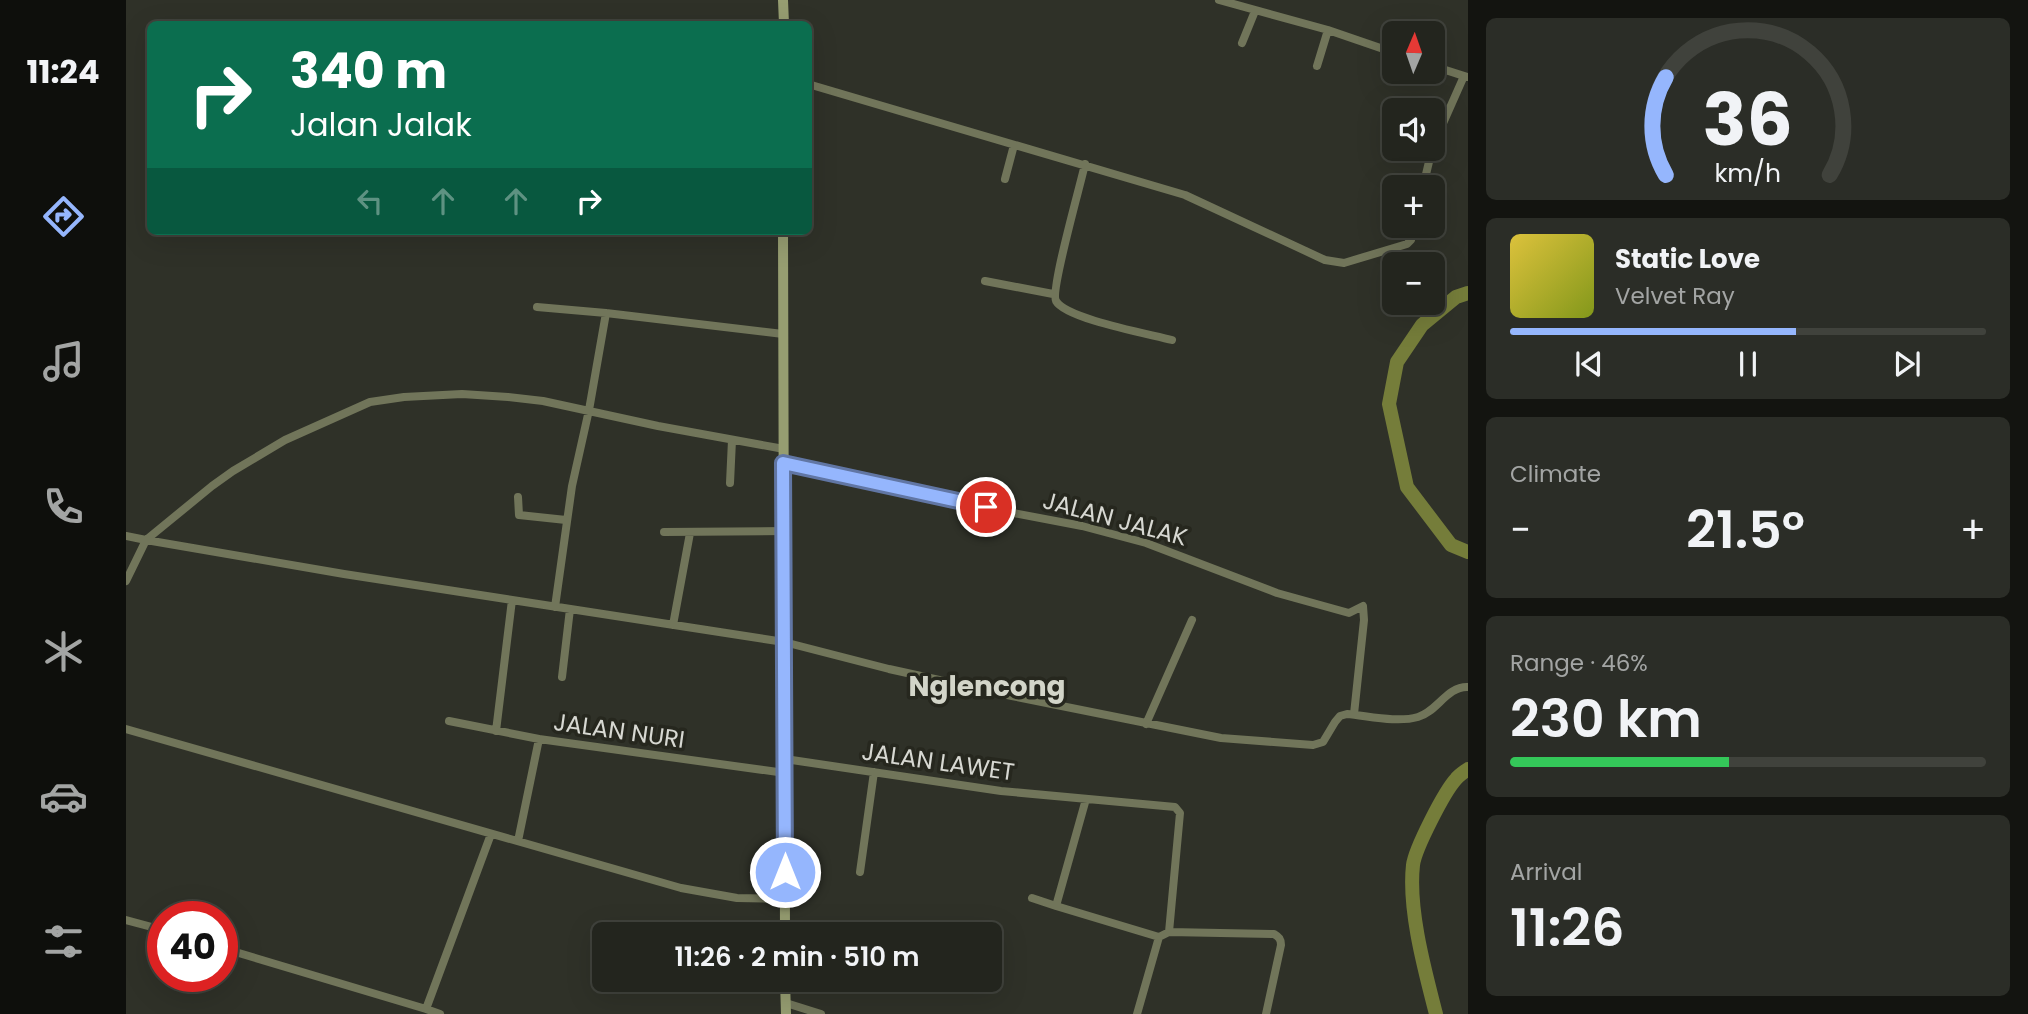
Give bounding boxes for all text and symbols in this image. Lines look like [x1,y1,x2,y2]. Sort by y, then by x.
north arrow [1382,21,1446,84]
map controls [1382,21,1445,315]
text: 340 m [290,37,447,105]
text: 11:24 [26,49,100,94]
icon: right [175,49,266,140]
text: 36 [1703,69,1793,170]
button: sound [1382,98,1445,161]
text: Jalan Jalak [290,102,472,147]
text: km/h [1715,156,1781,191]
button: + [1382,175,1445,238]
icon: left [351,182,389,220]
icon: ahead [424,182,462,220]
icon: ahead [497,182,535,220]
icon: right [570,182,608,220]
icon: directions [39,192,88,241]
text: Static Love [1615,241,1760,277]
button: − [1382,252,1445,315]
text: Velvet Ray [1615,280,1735,312]
icon: music [39,337,88,386]
icon: previous [1570,345,1608,383]
icon: pause [1729,345,1767,383]
icon: next [1888,345,1926,383]
text: Climate [1510,458,1601,490]
pin [956,477,1016,537]
icon: phone [39,482,88,531]
street label: JALAN JALAK [1039,483,1191,554]
icon: arrive [967,488,1005,526]
text: 21.5° [1686,493,1805,566]
text: − [1510,503,1531,556]
text: + [1960,503,1986,556]
icon: climate [39,627,88,676]
text: Range · 46% [1510,647,1648,679]
district label: Nglencong [908,667,1066,706]
text: 230 km [1510,682,1702,755]
street label: JALAN NURI [551,705,687,756]
street label: JALAN LAWET [860,734,1017,789]
icon: car [39,772,88,821]
position arrow [748,835,822,909]
text: Arrival [1510,856,1582,888]
text: 11:26 [1510,891,1624,964]
speed limit sign: 40 [147,901,238,992]
icon: filters [39,917,88,966]
text: 11:26 · 2 min · 510 m [674,939,920,975]

